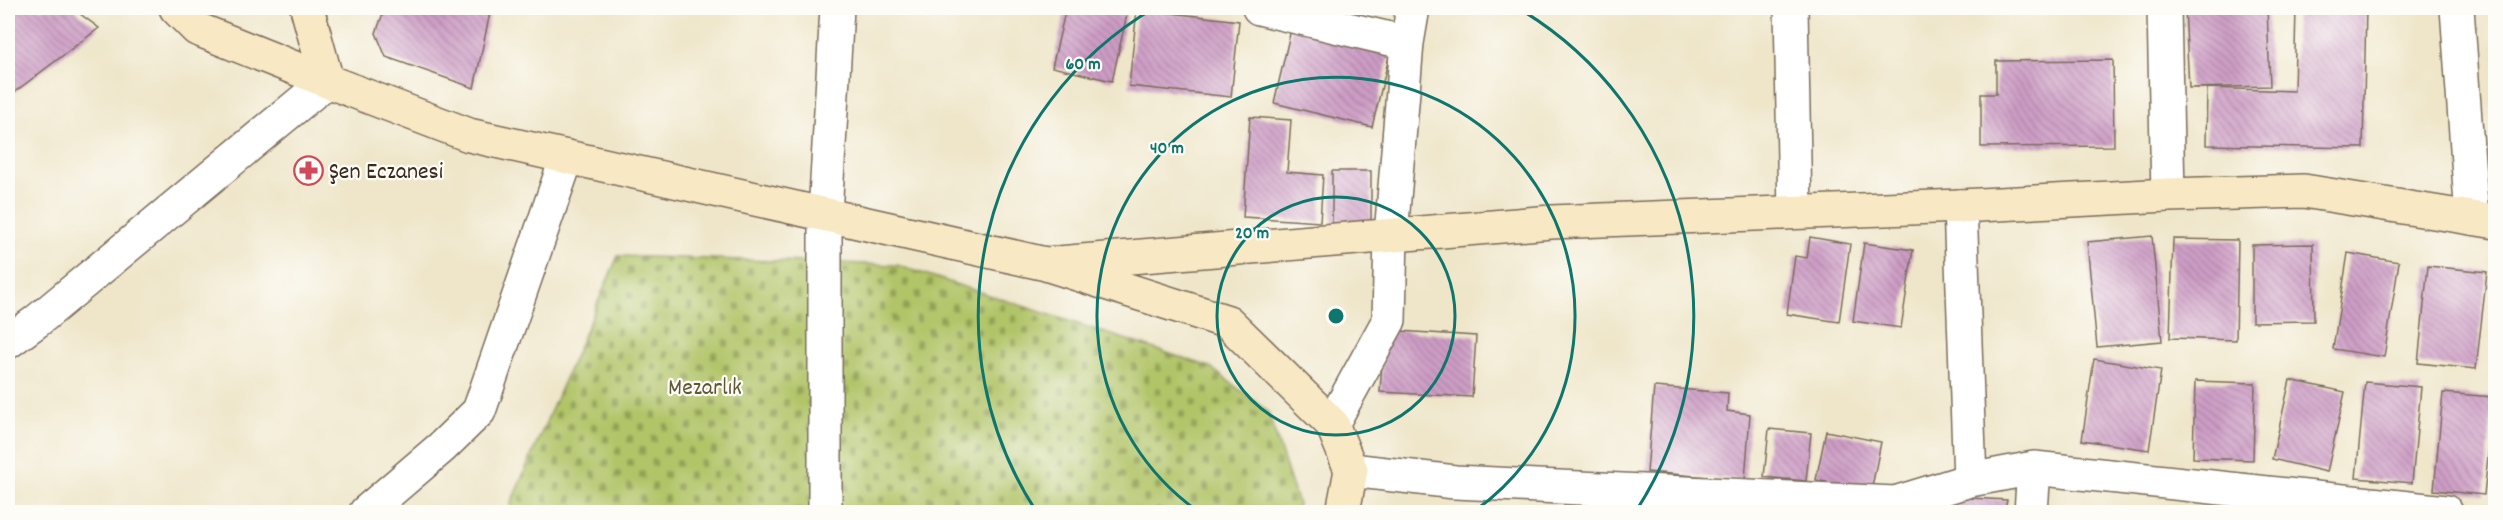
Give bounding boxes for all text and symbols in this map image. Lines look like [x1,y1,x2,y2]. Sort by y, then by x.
text: 60 m [1065,53,1101,78]
text: 40 m [1150,137,1184,162]
pharmacy icon: Şen Eczanesi [292,154,324,186]
place label: Şen Eczanesi [329,156,443,190]
text: 20 m [1235,222,1269,247]
centre of rings [1326,306,1346,326]
park label: Mezarlık [668,372,742,406]

